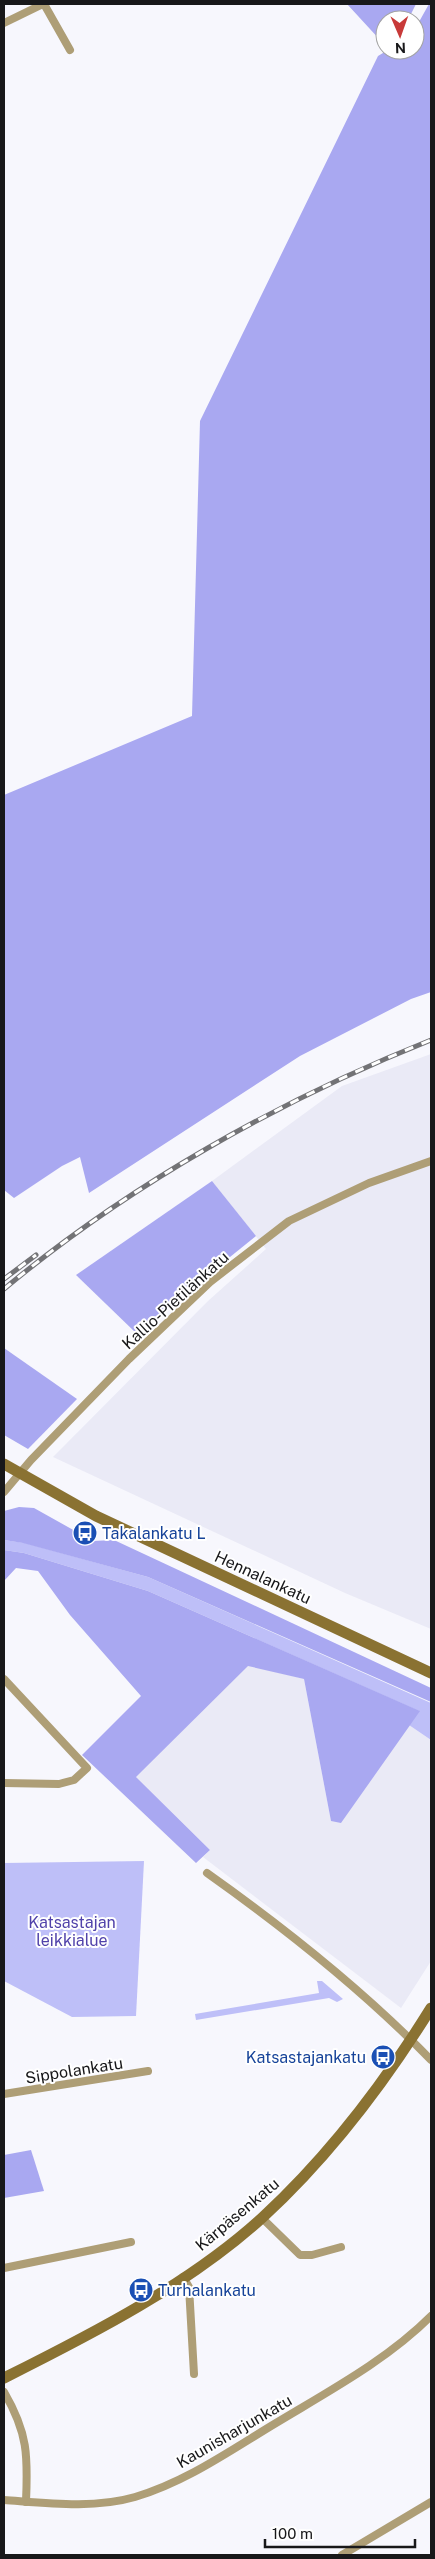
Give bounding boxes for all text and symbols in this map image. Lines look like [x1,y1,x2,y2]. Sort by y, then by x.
north arrow [375,10,425,60]
text: N [395,40,406,56]
street label: Kallio-Pietilänkatu [118,1248,233,1353]
bus stop icon: Takalankatu L [72,1520,98,1546]
place label: Takalankatu L [102,1524,206,1543]
street label: Hennalankatu [212,1547,314,1608]
park label: Katsastajan leikkialue [28,1913,116,1950]
bus stop icon: Katsastajankatu [370,2044,396,2070]
place label: Katsastajankatu [246,2048,366,2067]
street label: Sippolankatu [24,2053,124,2088]
street label: Kärpäsenkatu [192,2174,283,2255]
bus stop icon: Turhalankatu [128,2277,154,2303]
place label: Turhalankatu [158,2281,256,2300]
street label: Kaunisharjunkatu [173,2391,295,2472]
scale bar [265,2516,415,2548]
text: 100 m [272,2525,313,2542]

